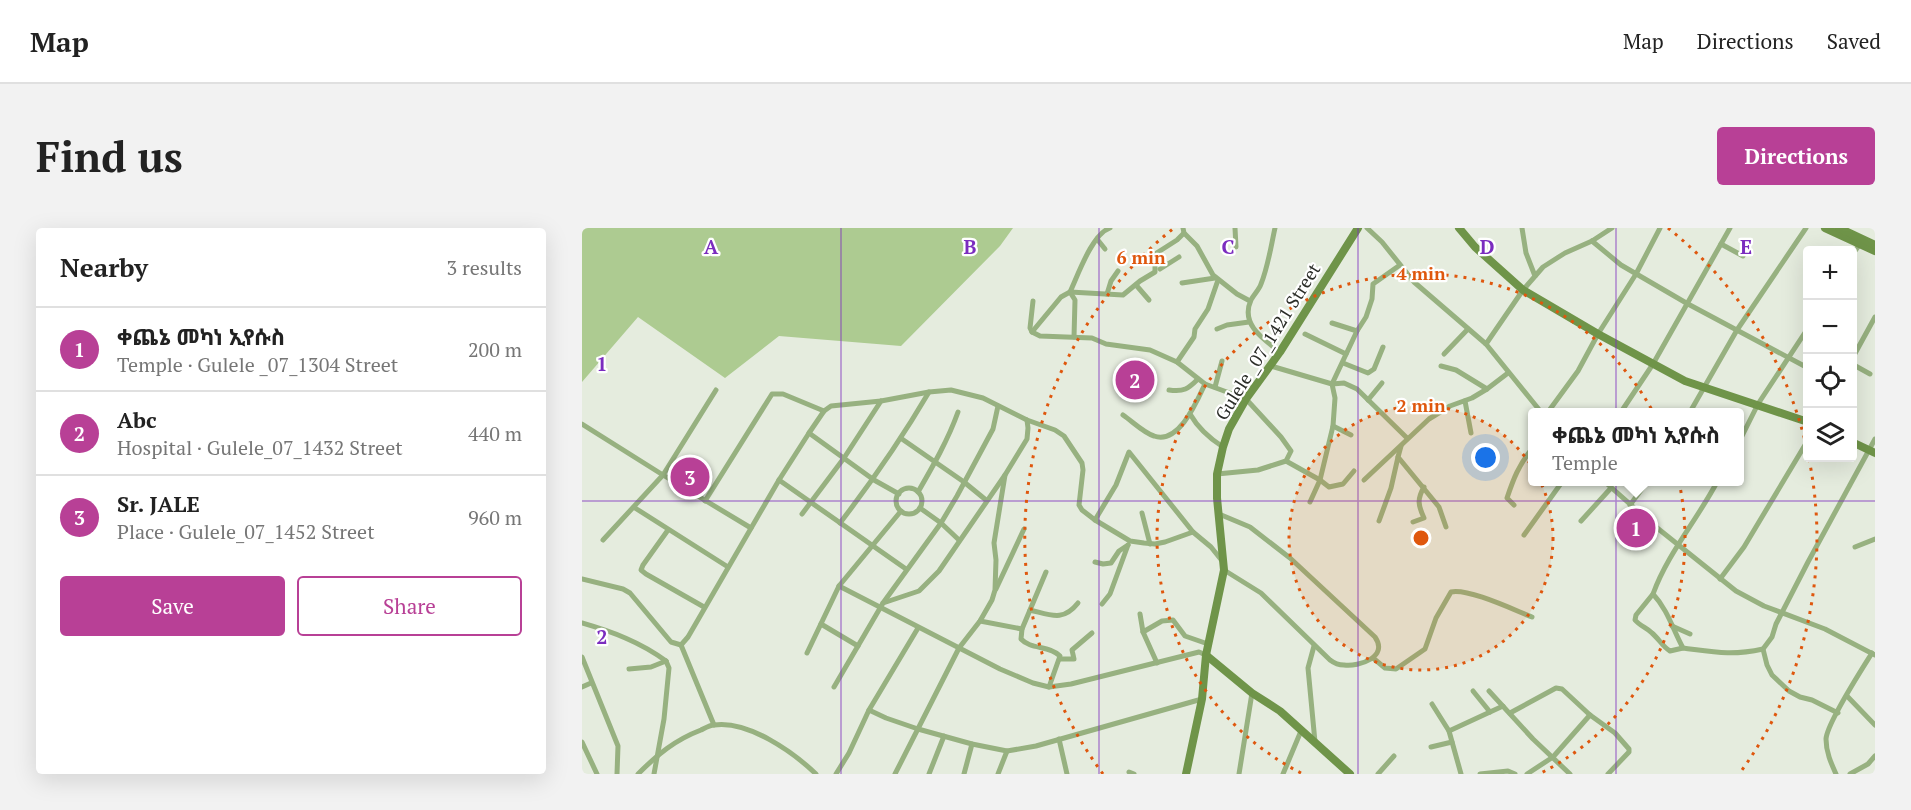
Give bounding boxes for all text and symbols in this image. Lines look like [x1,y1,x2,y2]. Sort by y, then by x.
text: Map [30,23,89,60]
text: Map [1623,27,1664,55]
text: Directions [1697,27,1794,55]
text: Saved [1827,27,1881,55]
button: Directions [1717,127,1875,185]
text: Find us [36,128,183,184]
text: A [704,233,719,260]
text: B [964,233,977,260]
text: C [1221,233,1235,260]
text: D [1480,233,1494,260]
text: E [1740,233,1752,260]
text: 6 min [1116,245,1166,269]
map controls [1803,246,1857,462]
button: + [1803,246,1857,300]
text: Nearby [60,250,148,284]
text: 3 results [447,254,522,281]
street label: Gulele _07_1421 Street [1209,258,1325,424]
text: 4 min [1396,261,1446,285]
button: − [1803,300,1857,354]
text: ቀጨኔ መካነ ኢየሱስ [117,322,285,351]
text: 1 [74,336,85,363]
text: 200 m [468,336,522,363]
text: 1 [596,350,608,377]
text: Temple · Gulele _07_1304 Street [117,351,398,378]
button: locate [1803,354,1857,408]
pin: 2 [1116,358,1154,402]
text: 2 min [1396,393,1446,417]
text: Abc [117,405,157,434]
popup [1528,408,1744,486]
button: layers [1803,408,1857,462]
text: 2 [74,420,85,447]
text: 440 m [468,420,522,447]
text: ቀጨኔ መካነ ኢየሱስ [1552,420,1720,449]
text: Hospital · Gulele_07_1432 Street [117,434,403,461]
your location [1471,443,1500,472]
text: Temple [1552,449,1618,476]
pin: 3 [670,454,710,500]
text: Sr. JALE [117,489,200,518]
text: 3 [74,504,85,531]
text: 960 m [468,504,522,531]
pin: 1 [1616,506,1656,550]
text: Place · Gulele_07_1452 Street [117,518,375,545]
centre of rings [1411,528,1431,548]
button: Save [60,576,285,636]
button: Share [297,576,522,636]
text: 2 [596,623,608,650]

